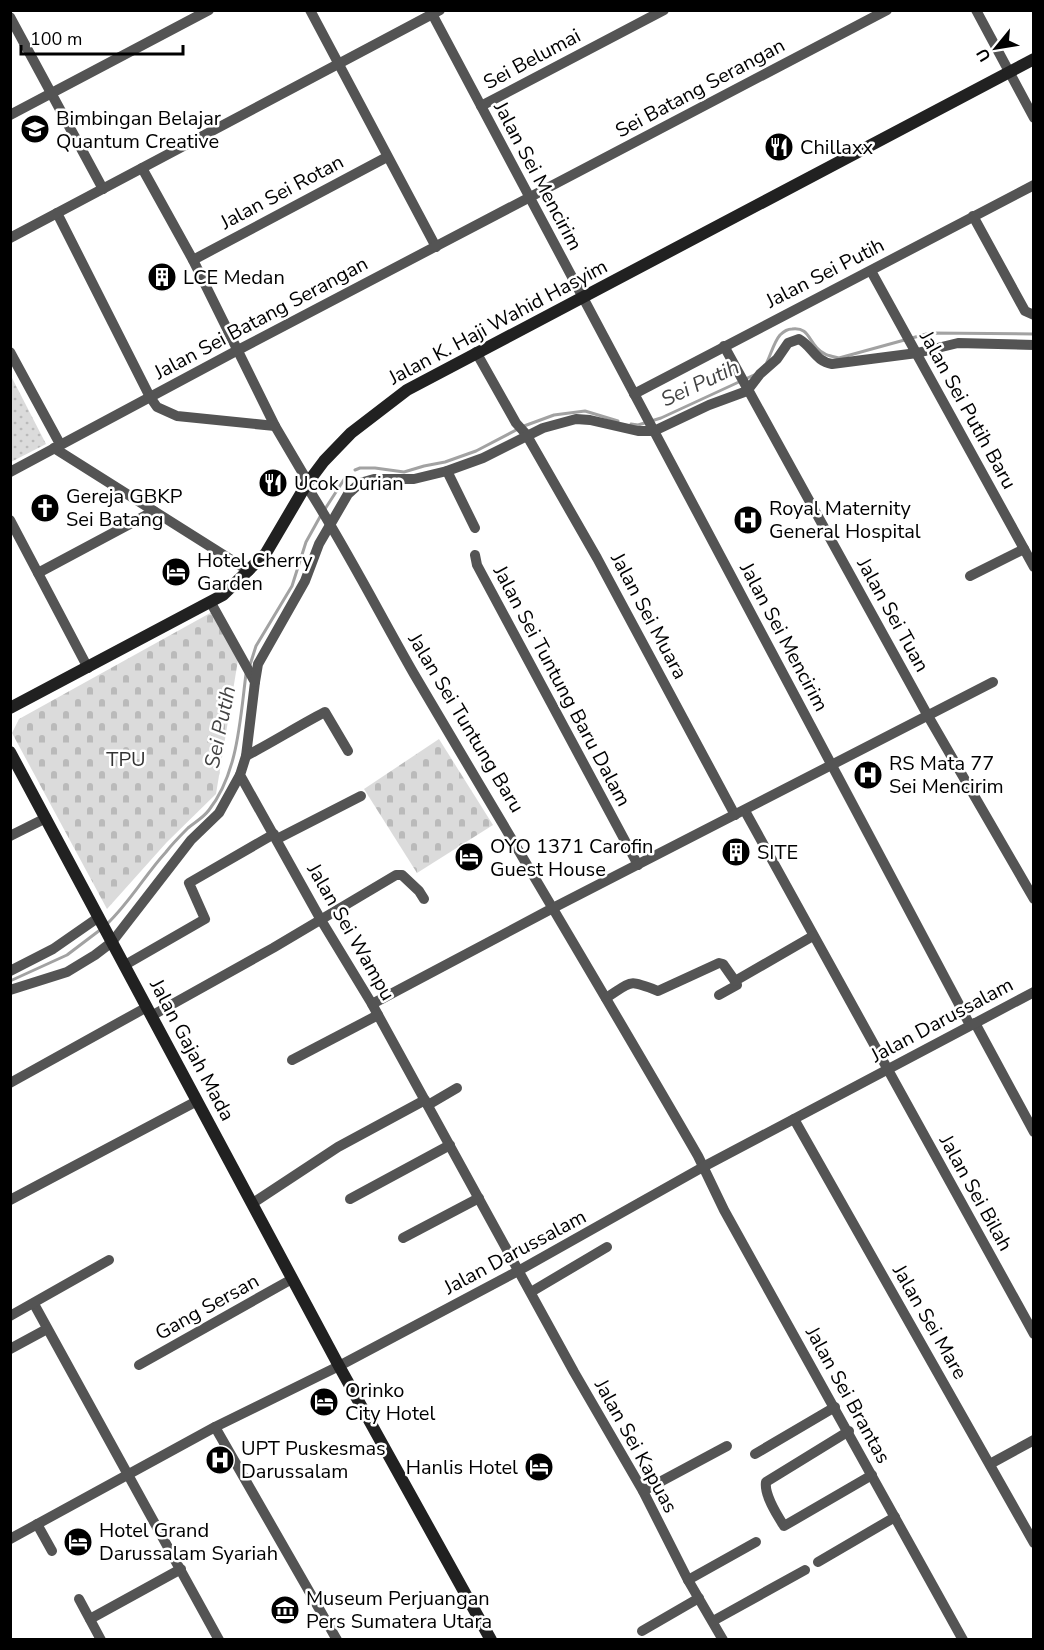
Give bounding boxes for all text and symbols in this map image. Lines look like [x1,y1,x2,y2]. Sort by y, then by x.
scale bar [21,18,183,56]
north arrow [966,18,1026,78]
street label: Sei Belumai [479,22,585,96]
text: 100 m [30,27,82,51]
street label: Sei Batang Serangan [611,32,789,144]
text: U [971,44,996,66]
street label: Jalan Sei Mencirim [487,96,589,255]
place label: Bimbingan Belajar Quantum Creative [56,105,221,155]
school or university icon: Bimbingan Belajar Quantum Creative [19,113,51,145]
restaurant icon: Chillaxx [763,131,795,163]
place label: Chillaxx [800,134,873,161]
street label: Jalan Sei Rotan [215,148,348,236]
street label: Jalan Sei Putih [760,232,889,315]
street label: Jalan Sei Batang Serangan [149,250,373,386]
street label: Jalan K. Haji Wahid Hasyim [383,253,612,392]
building icon: LCE Medan [146,261,178,293]
place label: LCE Medan [183,264,285,291]
street label: Jalan Sei Putih Baru [913,325,1023,494]
water label: Sei Putih [656,353,744,413]
restaurant icon: Ucok Durian [257,467,289,499]
place label: Ucok Durian [294,470,404,497]
place label: Gereja GBKP Sei Batang [66,483,183,533]
church icon: Gereja GBKP Sei Batang [29,492,61,524]
place label: Royal Maternity General Hospital [769,495,921,545]
hospital icon: Royal Maternity General Hospital [732,504,764,536]
place label: Hotel Cherry Garden [197,547,313,597]
street label: Jalan Sei Muara [604,547,694,684]
street label: Jalan Sei Tuan [850,552,935,677]
hotel icon: Hotel Cherry Garden [160,556,192,588]
street label: Jalan Sei Mencirim [733,557,835,716]
street label: Jalan Sei Tuntung Baru Dalam [486,560,637,811]
street label: Jalan Sei Tuntung Baru [401,627,530,818]
water label: Sei Putih [198,683,242,771]
park label: TPU [106,746,146,773]
place label: RS Mata 77 Sei Mencirim [889,750,1004,800]
hospital icon: RS Mata 77 Sei Mencirim [852,759,884,791]
place label: OYO 1371 Carofin Guest House [490,833,653,883]
building icon: SITE [720,836,752,868]
place label: SITE [757,839,798,866]
hotel icon: OYO 1371 Carofin Guest House [453,841,485,873]
street label: Jalan Sei Wampu [300,858,401,1006]
street label: Jalan Darussalam [865,971,1018,1069]
street label: Jalan Gajah Mada [143,973,241,1126]
street label: Jalan Sei Bilah [932,1129,1019,1256]
street label: Jalan Darussalam [438,1203,591,1301]
street label: Jalan Sei Mare [886,1259,974,1384]
street label: Gang Sersan [150,1267,264,1347]
street label: Jalan Sei Brantas [799,1321,897,1468]
street label: Jalan Sei Kapuas [588,1373,684,1518]
place label: Orinko City Hotel [345,1377,435,1427]
hotel icon: Orinko City Hotel [308,1386,340,1418]
place label: UPT Puskesmas Darussalam [241,1435,386,1485]
hospital icon: UPT Puskesmas Darussalam [204,1444,236,1476]
hotel icon: Hanlis Hotel [523,1451,555,1483]
place label: Hanlis Hotel [406,1454,518,1481]
place label: Hotel Grand Darussalam Syariah [99,1517,278,1567]
hotel icon: Hotel Grand Darussalam Syariah [62,1526,94,1558]
place label: Museum Perjuangan Pers Sumatera Utara [306,1585,492,1635]
museum icon: Museum Perjuangan Pers Sumatera Utara [269,1594,301,1626]

